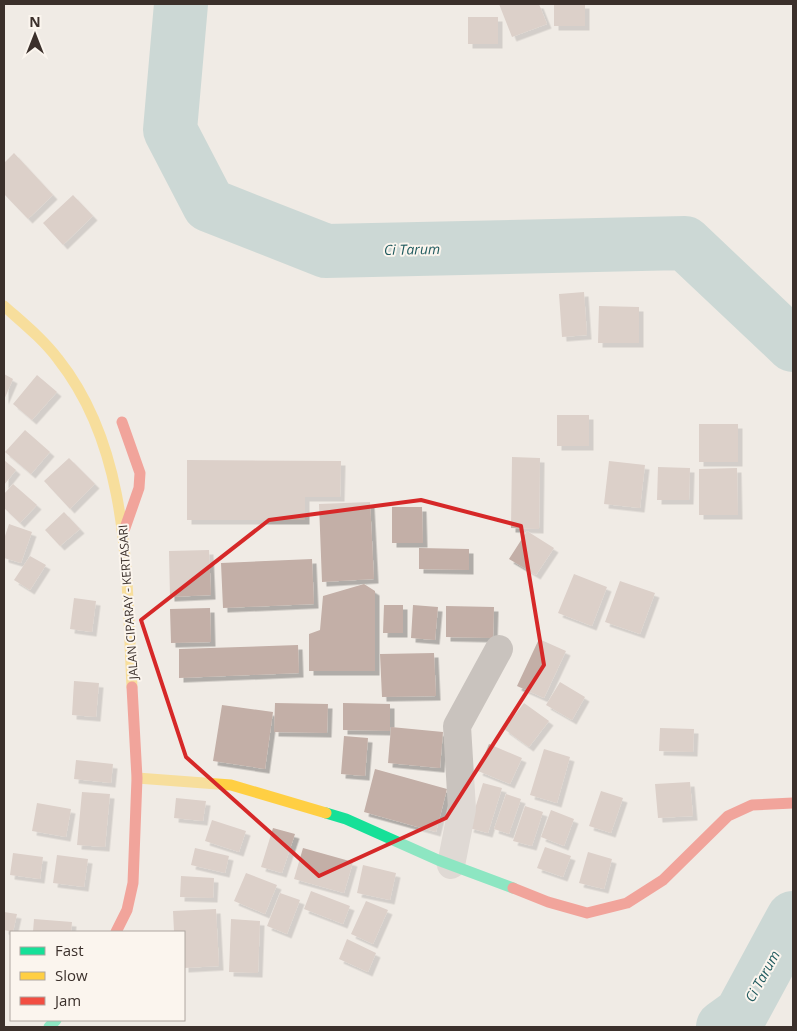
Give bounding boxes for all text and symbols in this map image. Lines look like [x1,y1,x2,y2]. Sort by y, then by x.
north arrow [10,10,60,60]
text: N [29,12,41,31]
water label: Ci Tarum [384,239,440,259]
street label: JALAN CIPARAY - KERTASARI [114,524,142,681]
legend [10,931,185,1021]
text: Fast [55,940,84,960]
water label: Ci Tarum [740,947,784,1005]
text: Slow [55,965,88,985]
text: Jam [53,990,81,1010]

